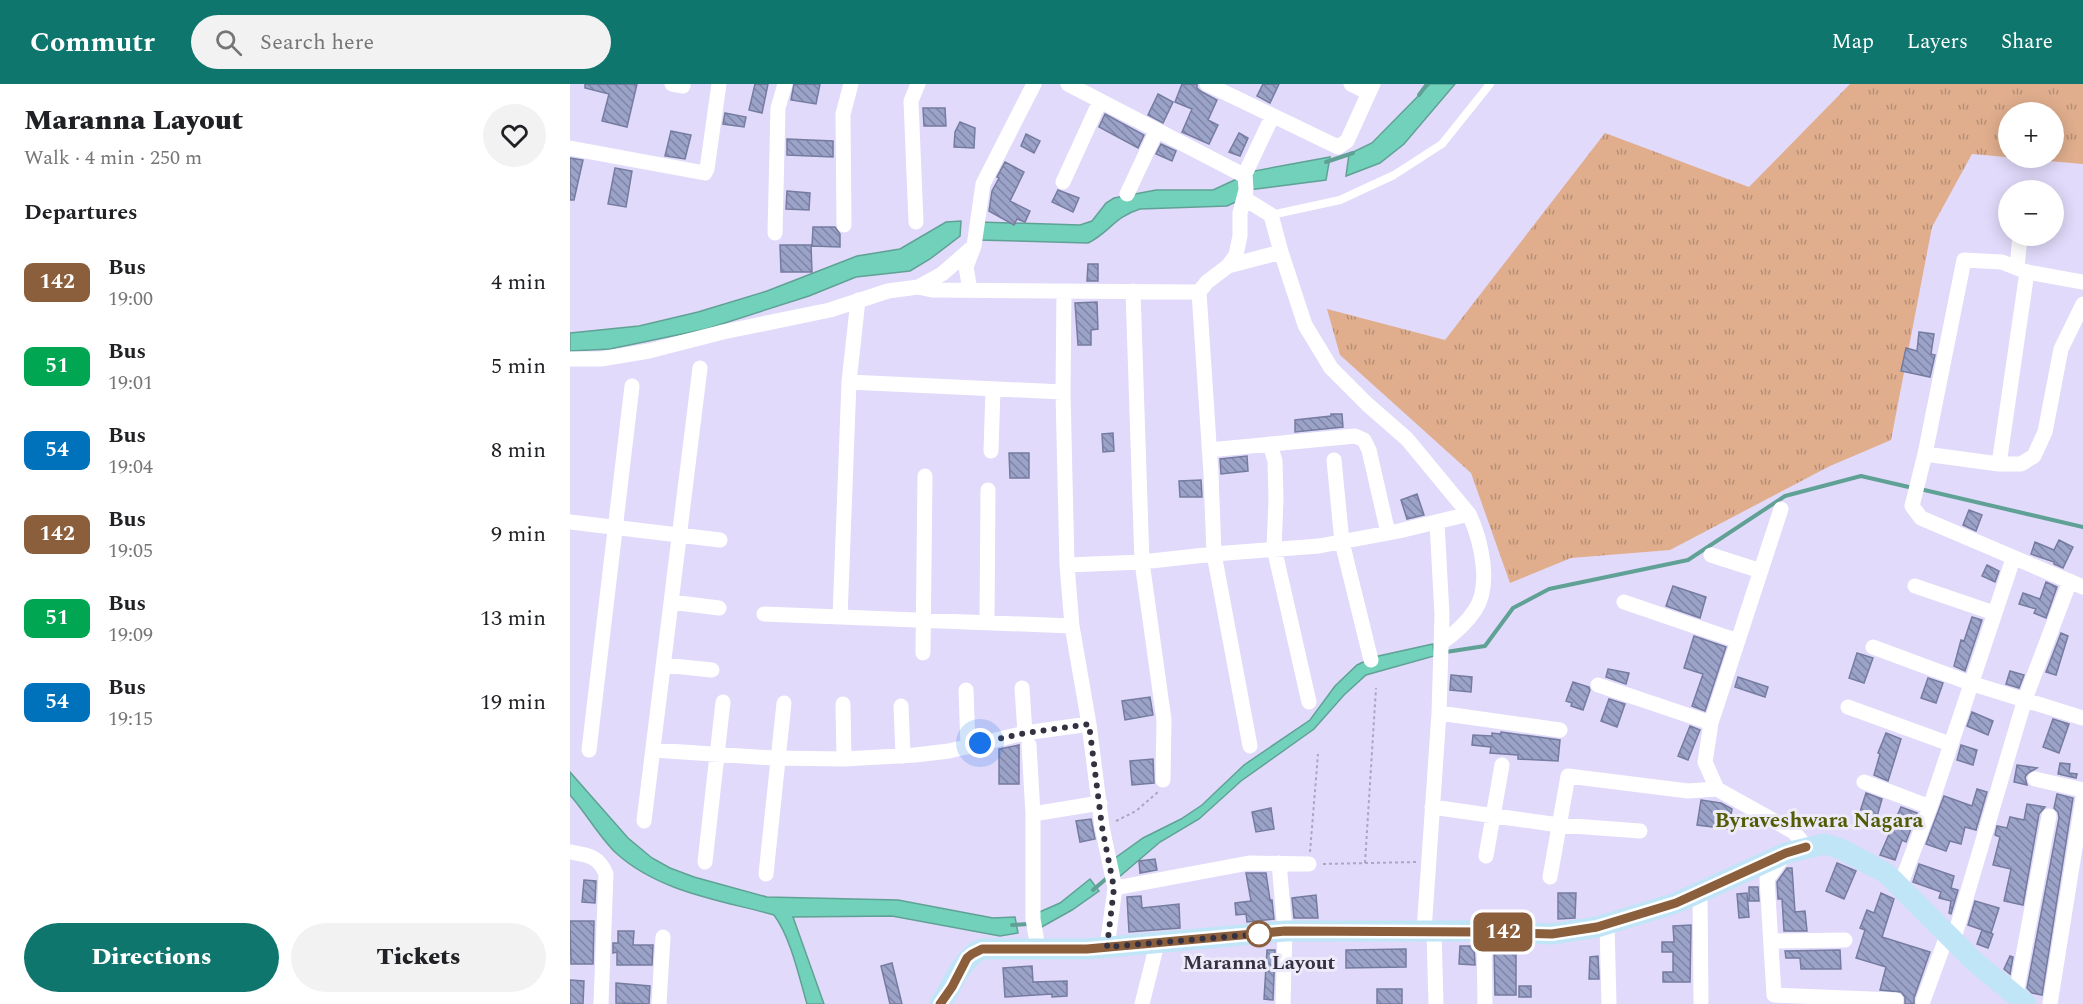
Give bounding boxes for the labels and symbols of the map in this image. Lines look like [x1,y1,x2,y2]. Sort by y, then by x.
your location [965,728,995,758]
district label: Byraveshwara Nagara [1715,805,1923,837]
line badge: 142 [1468,912,1538,952]
marker: Maranna Layout [1246,921,1272,947]
place label: Maranna Layout [1183,948,1335,978]

